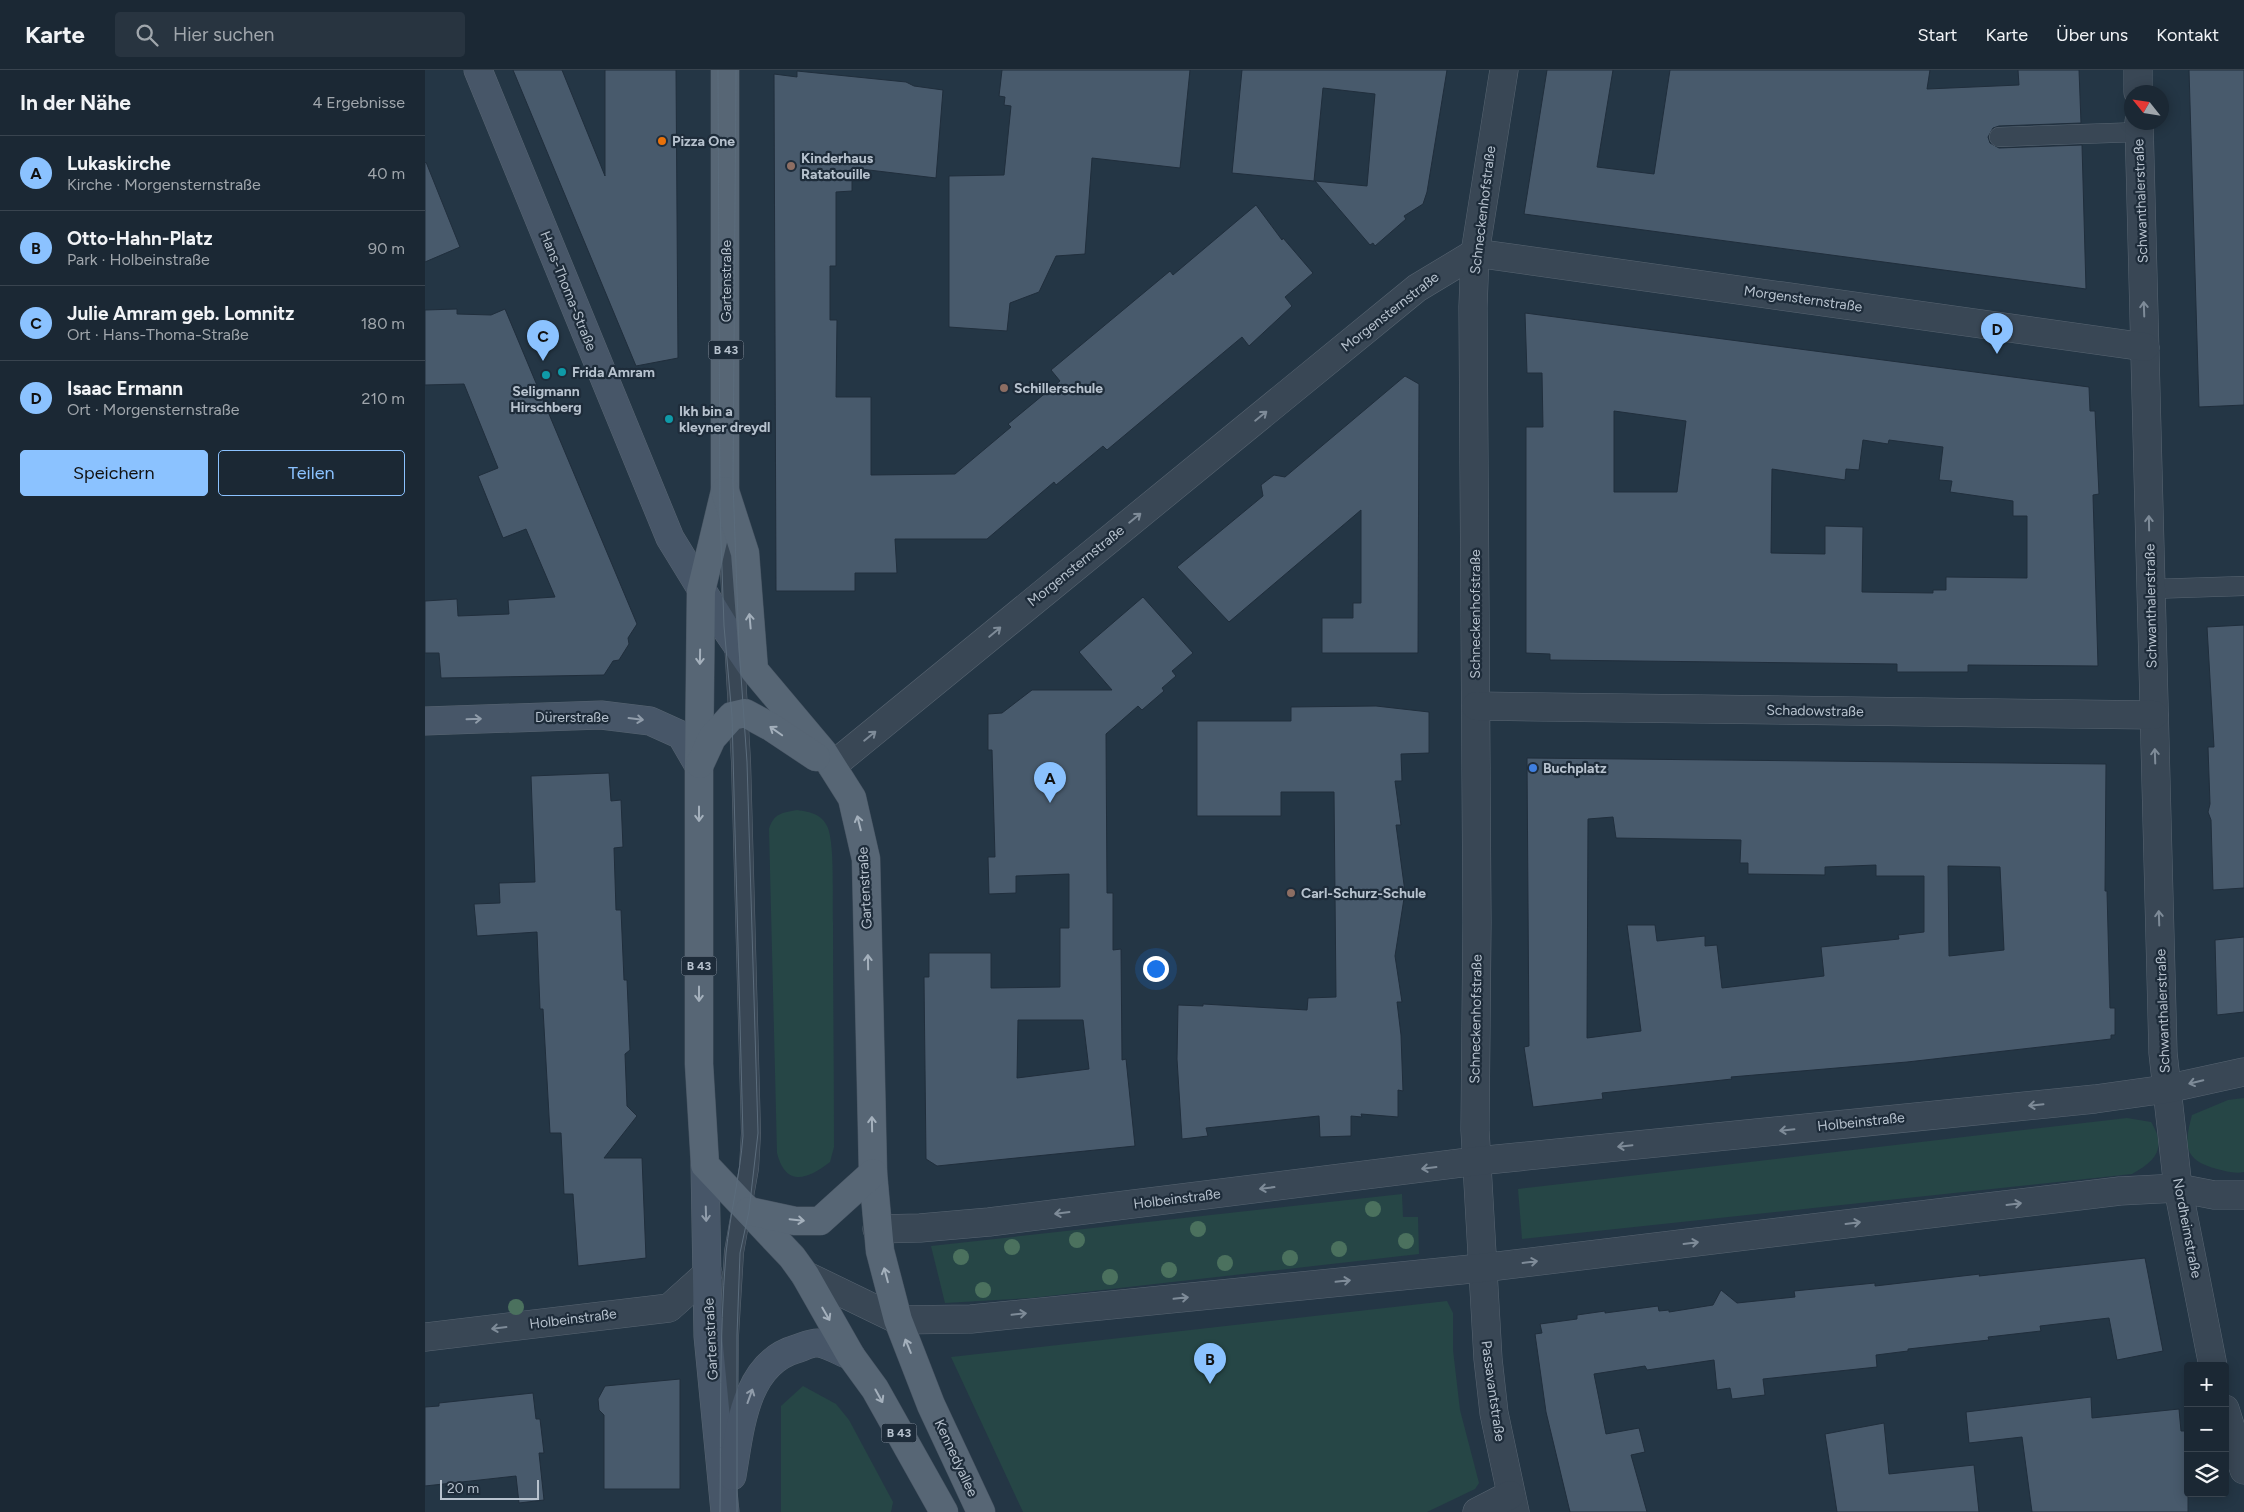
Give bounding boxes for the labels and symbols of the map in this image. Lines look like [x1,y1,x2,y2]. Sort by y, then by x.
north arrow [2124,85,2169,130]
place label: Pizza One [672,133,735,150]
marker: Pizza One [656,135,668,147]
street label: Schwanthalerstraße [2130,138,2152,264]
street label: Schneckenhofstraße [1467,144,1499,275]
place label: Kinderhaus Ratatouille [801,150,874,183]
marker: Kinderhaus Ratatouille [785,160,797,172]
street label: Hans-Thoma-Straße [536,229,600,354]
street label: Gartenstraße [718,239,735,322]
street label: Morgensternstraße [1338,268,1443,356]
street label: Morgensternstraße [1743,282,1864,316]
one-way arrow [2139,301,2149,317]
pin: D [1981,313,2013,354]
pin: C [527,320,559,361]
road number: B 43 [709,340,743,360]
place label: Frida Amram [572,364,655,381]
marker: Frida Amram [556,366,568,378]
marker: Seligmann Hirschberg [540,369,552,381]
place label: Schillerschule [1014,380,1103,397]
marker: Schillerschule [998,382,1010,394]
place label: Seligmann Hirschberg [510,383,582,416]
place label: Ikh bin a kleyner dreydl [679,403,771,436]
one-way arrow [1254,410,1267,421]
marker: Ikh bin a kleyner dreydl [663,413,675,425]
one-way arrow [1128,513,1141,524]
one-way arrow [2144,516,2154,532]
street label: Morgensternstraße [1024,522,1128,610]
street label: Schwanthalerstraße [2141,543,2161,668]
street label: Schneckenhofstraße [1467,549,1484,679]
one-way arrow [746,614,755,630]
one-way arrow [989,627,1002,638]
one-way arrow [696,649,705,665]
street label: Schadowstraße [1766,702,1864,720]
street label: Dürerstraße [535,709,609,726]
one-way arrow [628,714,644,724]
one-way arrow [465,715,481,724]
one-way arrow [769,726,783,736]
one-way arrow [864,730,877,742]
one-way arrow [2150,748,2160,764]
place label: Buchplatz [1543,760,1607,777]
pin: A [1034,762,1066,803]
marker: Buchplatz [1527,762,1539,774]
one-way arrow [694,806,704,822]
one-way arrow [853,815,863,831]
street label: Gartenstraße [854,846,876,930]
place label: Carl-Schurz-Schule [1301,885,1426,902]
marker: Carl-Schurz-Schule [1285,887,1297,899]
one-way arrow [2155,911,2164,927]
street label: Schwanthalerstraße [2152,948,2174,1074]
one-way arrow [863,954,873,970]
street label: Schneckenhofstraße [1466,954,1486,1084]
road number: B 43 [681,956,717,976]
your location [1143,956,1169,982]
one-way arrow [694,986,704,1002]
one-way arrow [2189,1078,2205,1087]
one-way arrow [2028,1100,2044,1110]
street label: Holbeinstraße [1816,1109,1906,1135]
one-way arrow [867,1116,877,1132]
one-way arrow [1779,1125,1795,1135]
one-way arrow [1617,1141,1633,1151]
one-way arrow [1421,1163,1437,1173]
street label: Nordheimstraße [2169,1176,2205,1280]
one-way arrow [1260,1183,1276,1193]
street label: Holbeinstraße [1132,1185,1222,1213]
one-way arrow [2006,1199,2022,1209]
one-way arrow [702,1206,711,1222]
one-way arrow [1055,1208,1071,1218]
one-way arrow [788,1215,804,1225]
one-way arrow [1844,1218,1860,1228]
one-way arrow [1683,1238,1699,1248]
one-way arrow [1522,1257,1538,1267]
one-way arrow [881,1267,890,1283]
one-way arrow [1334,1276,1350,1286]
one-way arrow [1173,1293,1189,1303]
street label: Gartenstraße [700,1297,722,1381]
street label: Holbeinstraße [528,1305,618,1333]
one-way arrow [822,1306,832,1320]
one-way arrow [1011,1309,1027,1319]
one-way arrow [491,1323,507,1333]
one-way arrow [903,1339,912,1354]
street label: Passavantstraße [1478,1339,1509,1443]
pin: B [1194,1343,1226,1384]
one-way arrow [746,1389,755,1404]
one-way arrow [874,1389,884,1404]
street label: Kennedyallee [931,1417,981,1500]
road number: B 43 [881,1424,917,1442]
scale bar [440,1477,539,1500]

